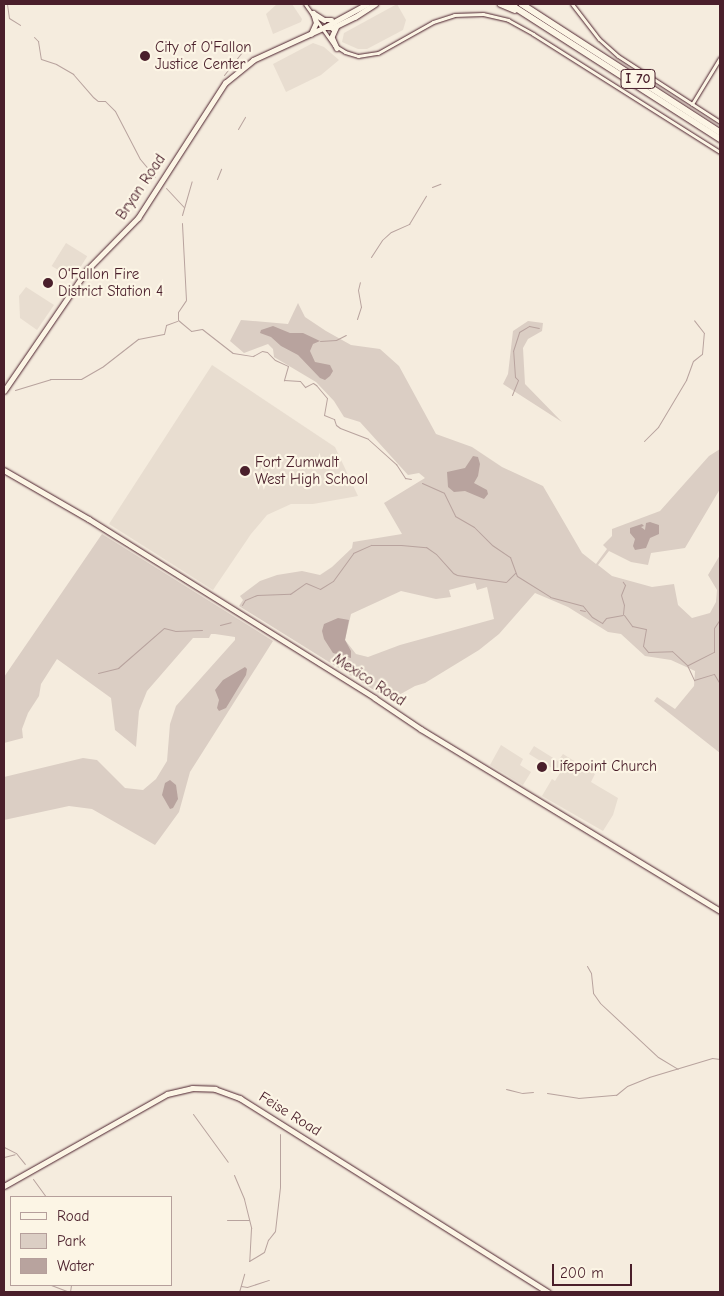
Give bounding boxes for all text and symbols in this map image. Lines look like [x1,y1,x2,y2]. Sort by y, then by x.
place label: City of O'Fallon Justice Center [155,38,252,73]
marker: City of O'Fallon Justice Center [139,50,151,62]
road number: I 70 [620,68,656,90]
street label: Bryan Road [113,151,169,223]
place label: O'Fallon Fire District Station 4 [58,265,163,300]
marker: O'Fallon Fire District Station 4 [42,277,54,289]
place label: Fort Zumwalt West High School [255,453,368,488]
marker: Fort Zumwalt West High School [239,465,251,477]
street label: Mexico Road [329,650,409,710]
place label: Lifepoint Church [552,758,657,776]
marker: Lifepoint Church [536,761,548,773]
street label: Feise Road [256,1088,324,1140]
legend [10,1196,172,1286]
text: Road [57,1207,89,1225]
text: Park [57,1232,86,1250]
scale bar [554,1254,634,1286]
text: Water [57,1257,94,1275]
text: 200 m [560,1264,604,1282]

